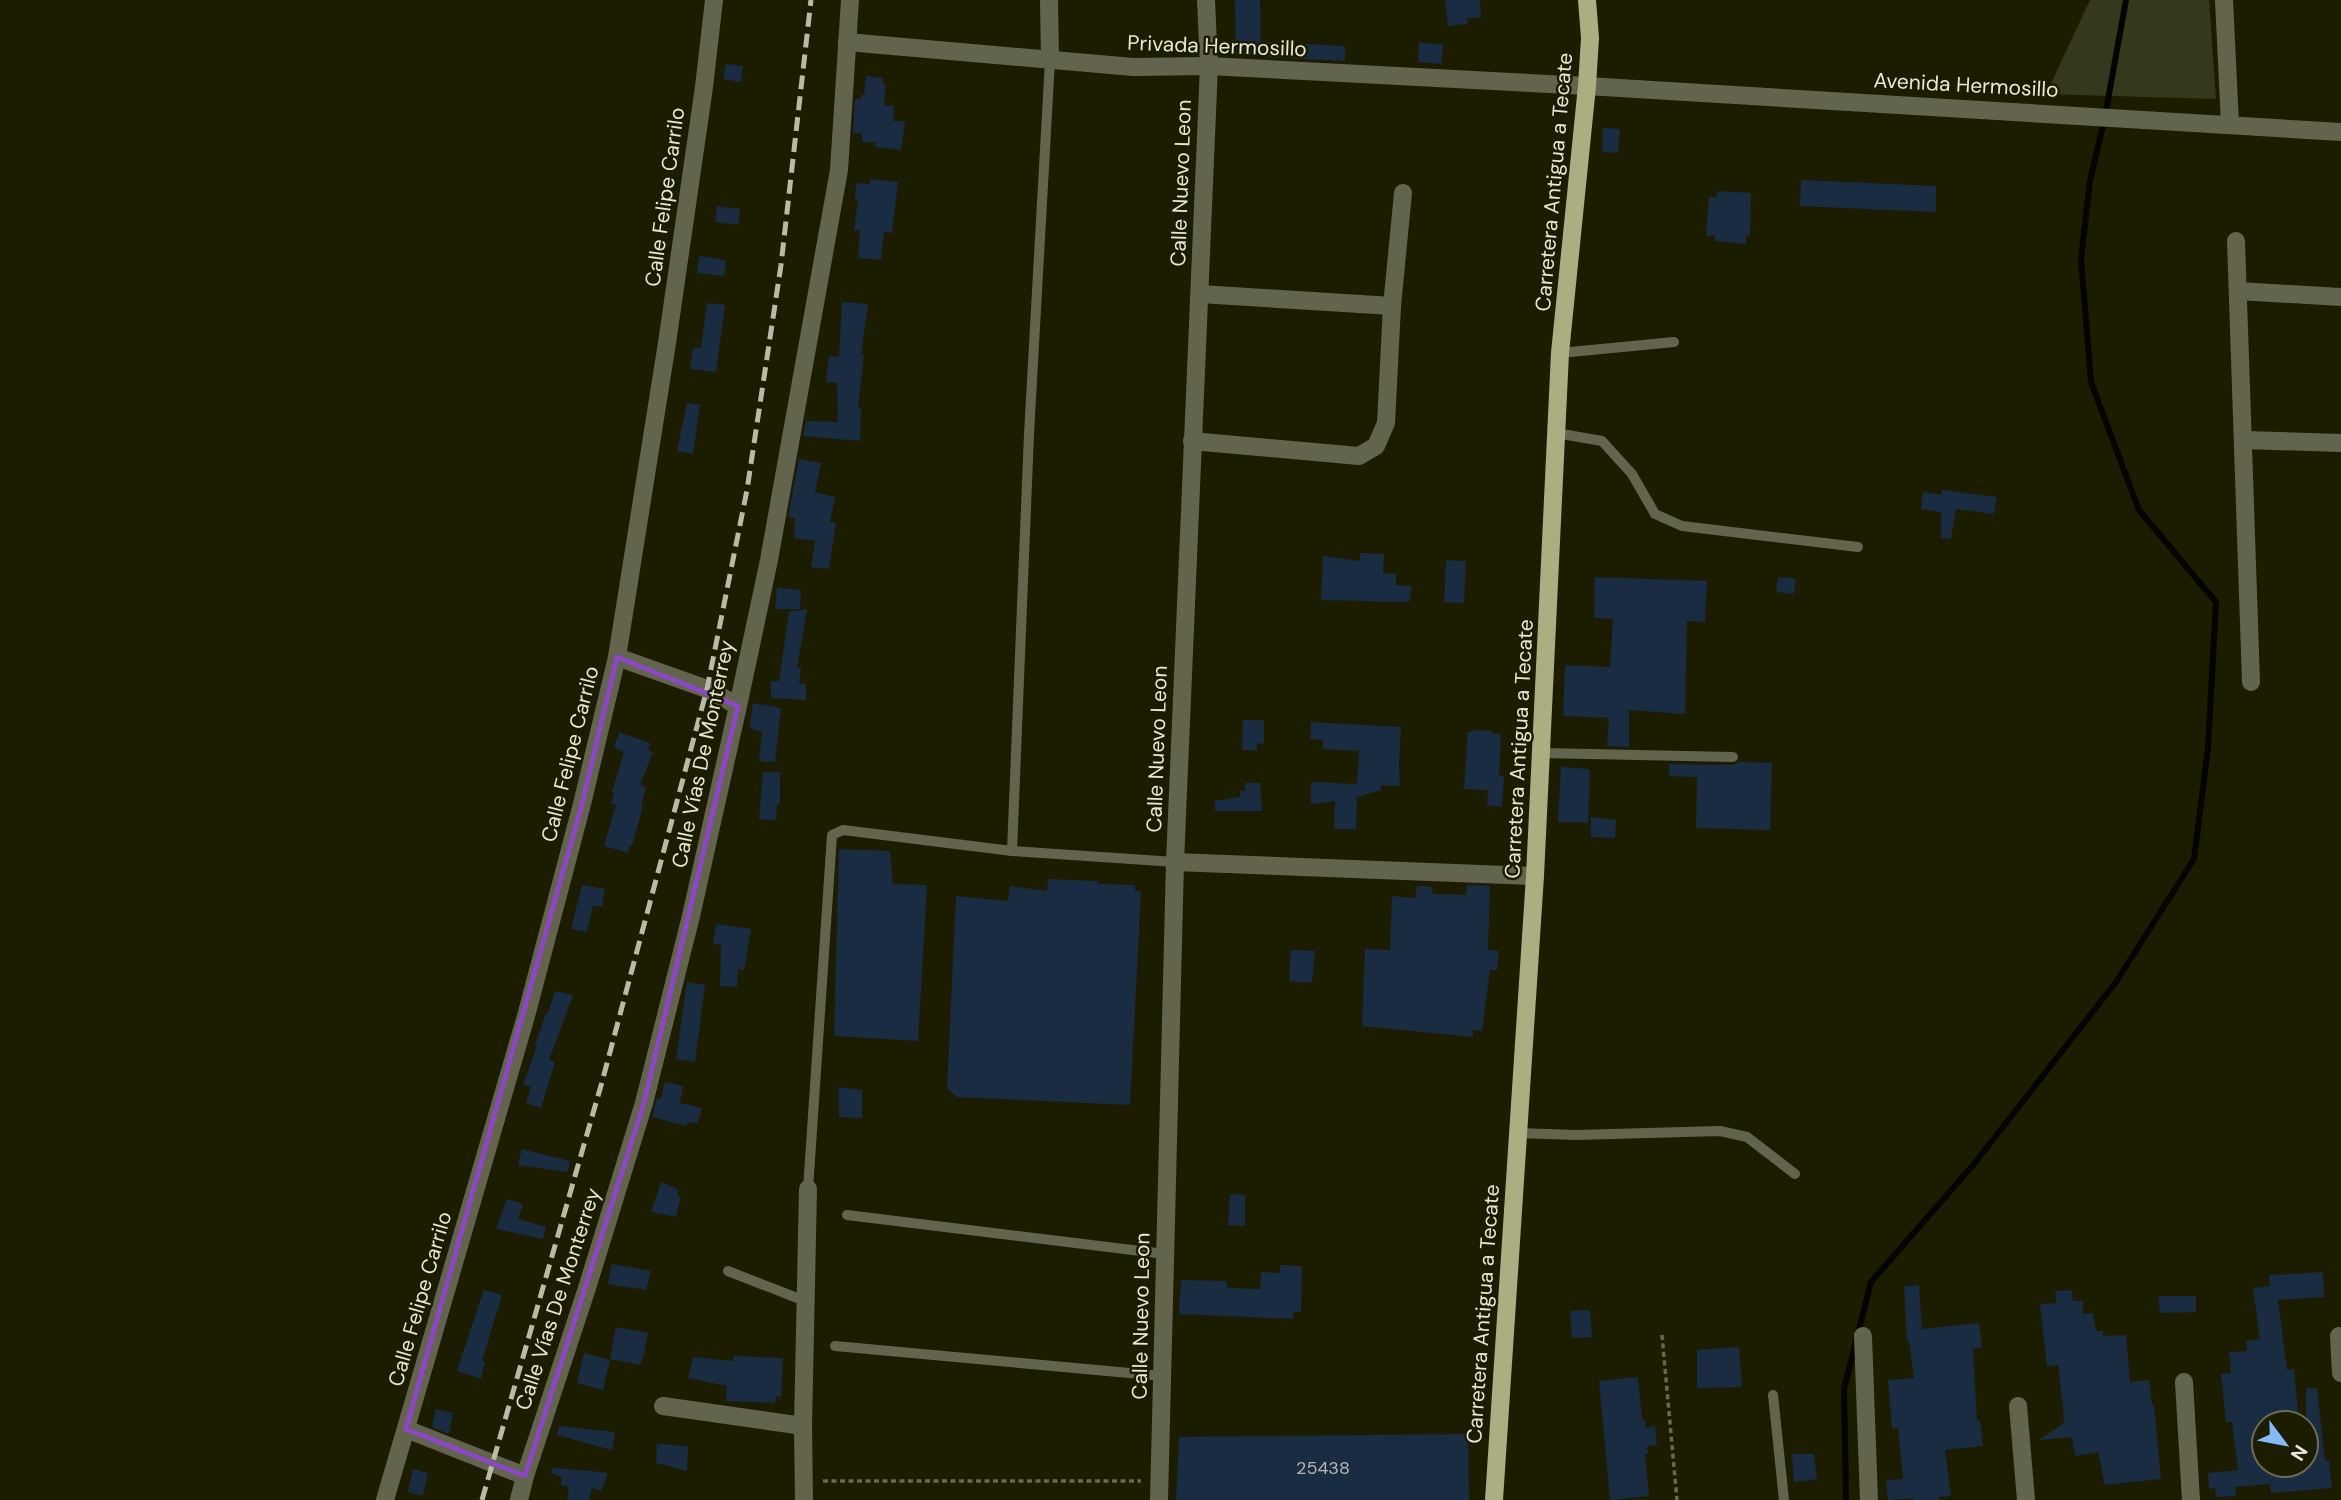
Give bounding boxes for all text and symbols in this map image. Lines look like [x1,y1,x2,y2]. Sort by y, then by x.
street label: Privada Hermosillo [1127,29,1307,63]
street label: Carretera Antigua a Tecate [1529,51,1579,313]
street label: Avenida Hermosillo [1873,66,2059,104]
street label: Calle Nuevo Leon [1164,99,1198,267]
street label: Calle Felipe Carrilo [639,106,691,288]
street label: Carretera Antigua a Tecate [1498,619,1540,879]
street label: Calle Vías De Monterrey [665,637,741,870]
street label: Calle Felipe Carrilo [535,663,605,845]
street label: Calle Nuevo Leon [1140,665,1174,833]
street label: Carretera Antigua a Tecate [1460,1183,1506,1445]
street label: Calle Vías De Monterrey [509,1184,607,1414]
street label: Calle Felipe Carrilo [382,1208,458,1390]
street label: Calle Nuevo Leon [1126,1232,1156,1400]
north arrow [2250,1409,2320,1479]
text: N [2285,1440,2313,1465]
house number: 25438 [1296,1456,1350,1480]

